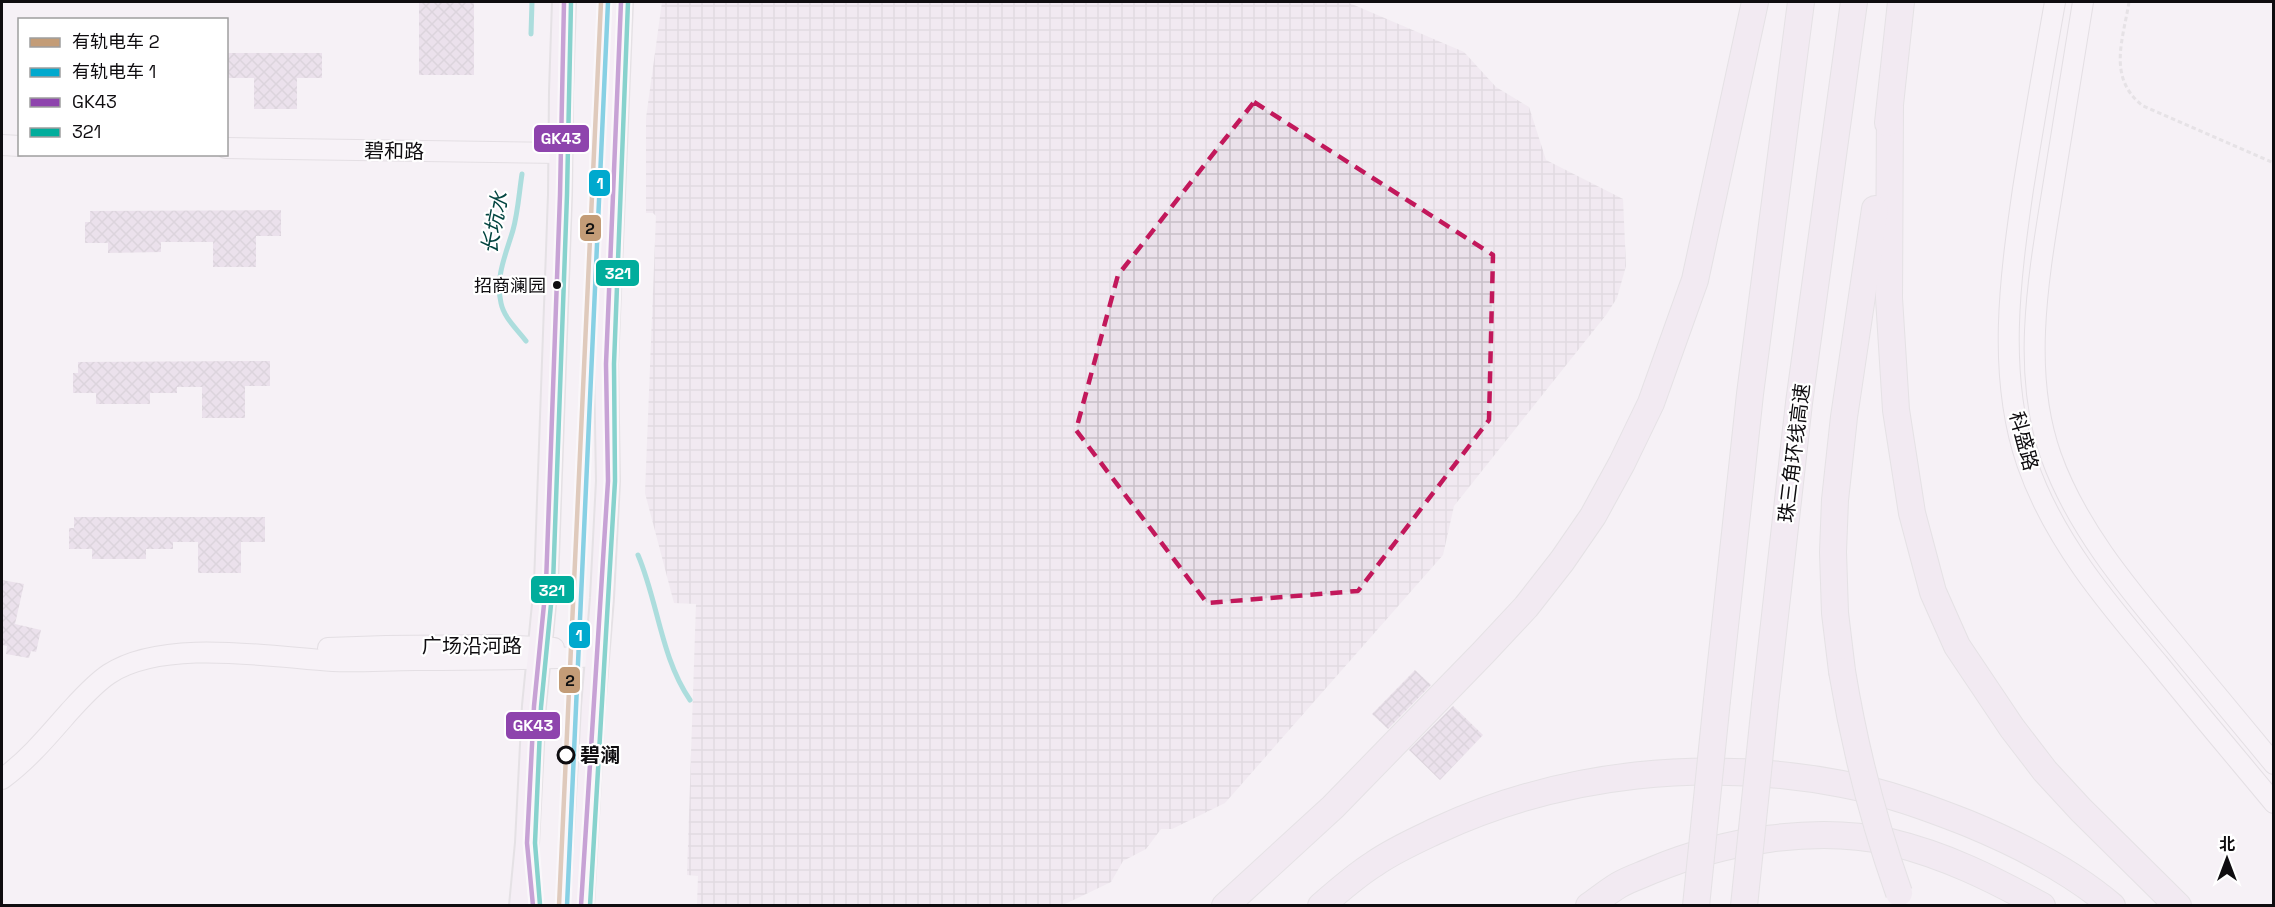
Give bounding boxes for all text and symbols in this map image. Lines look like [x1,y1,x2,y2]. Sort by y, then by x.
legend [18,18,228,156]
text: 有轨电车 2 [72,30,159,53]
text: 有轨电车 1 [72,60,156,83]
text: GK43 [72,90,117,113]
text: 321 [72,120,101,143]
line badge: GK43 [533,124,590,153]
text: GK43 [541,128,582,149]
street label: 碧和路 [364,137,424,165]
line badge: 1 [588,169,611,197]
text: 1 [596,173,604,194]
water label: 长坑水 [475,188,514,256]
line badge: 2 [579,214,602,242]
text: 2 [585,218,595,239]
line badge: 321 [595,259,640,287]
text: 321 [605,263,631,284]
place label: 招商澜园 [474,274,546,297]
marker: 招商澜园 [551,279,563,291]
street label: 珠三角环线高速 [1773,382,1815,524]
street label: 科盛路 [2004,409,2044,473]
line badge: 321 [530,575,575,604]
text: 321 [539,580,565,601]
line badge: 1 [568,621,591,649]
text: 1 [575,625,583,646]
street label: 广场沿河路 [422,633,522,659]
line badge: 2 [558,666,581,694]
text: 2 [565,670,575,691]
line badge: GK43 [505,711,561,740]
text: GK43 [513,715,554,736]
place label: 碧澜 [580,742,620,768]
marker: 碧澜 [557,746,575,764]
north arrow [2197,829,2257,889]
text: 北 [2219,834,2235,855]

